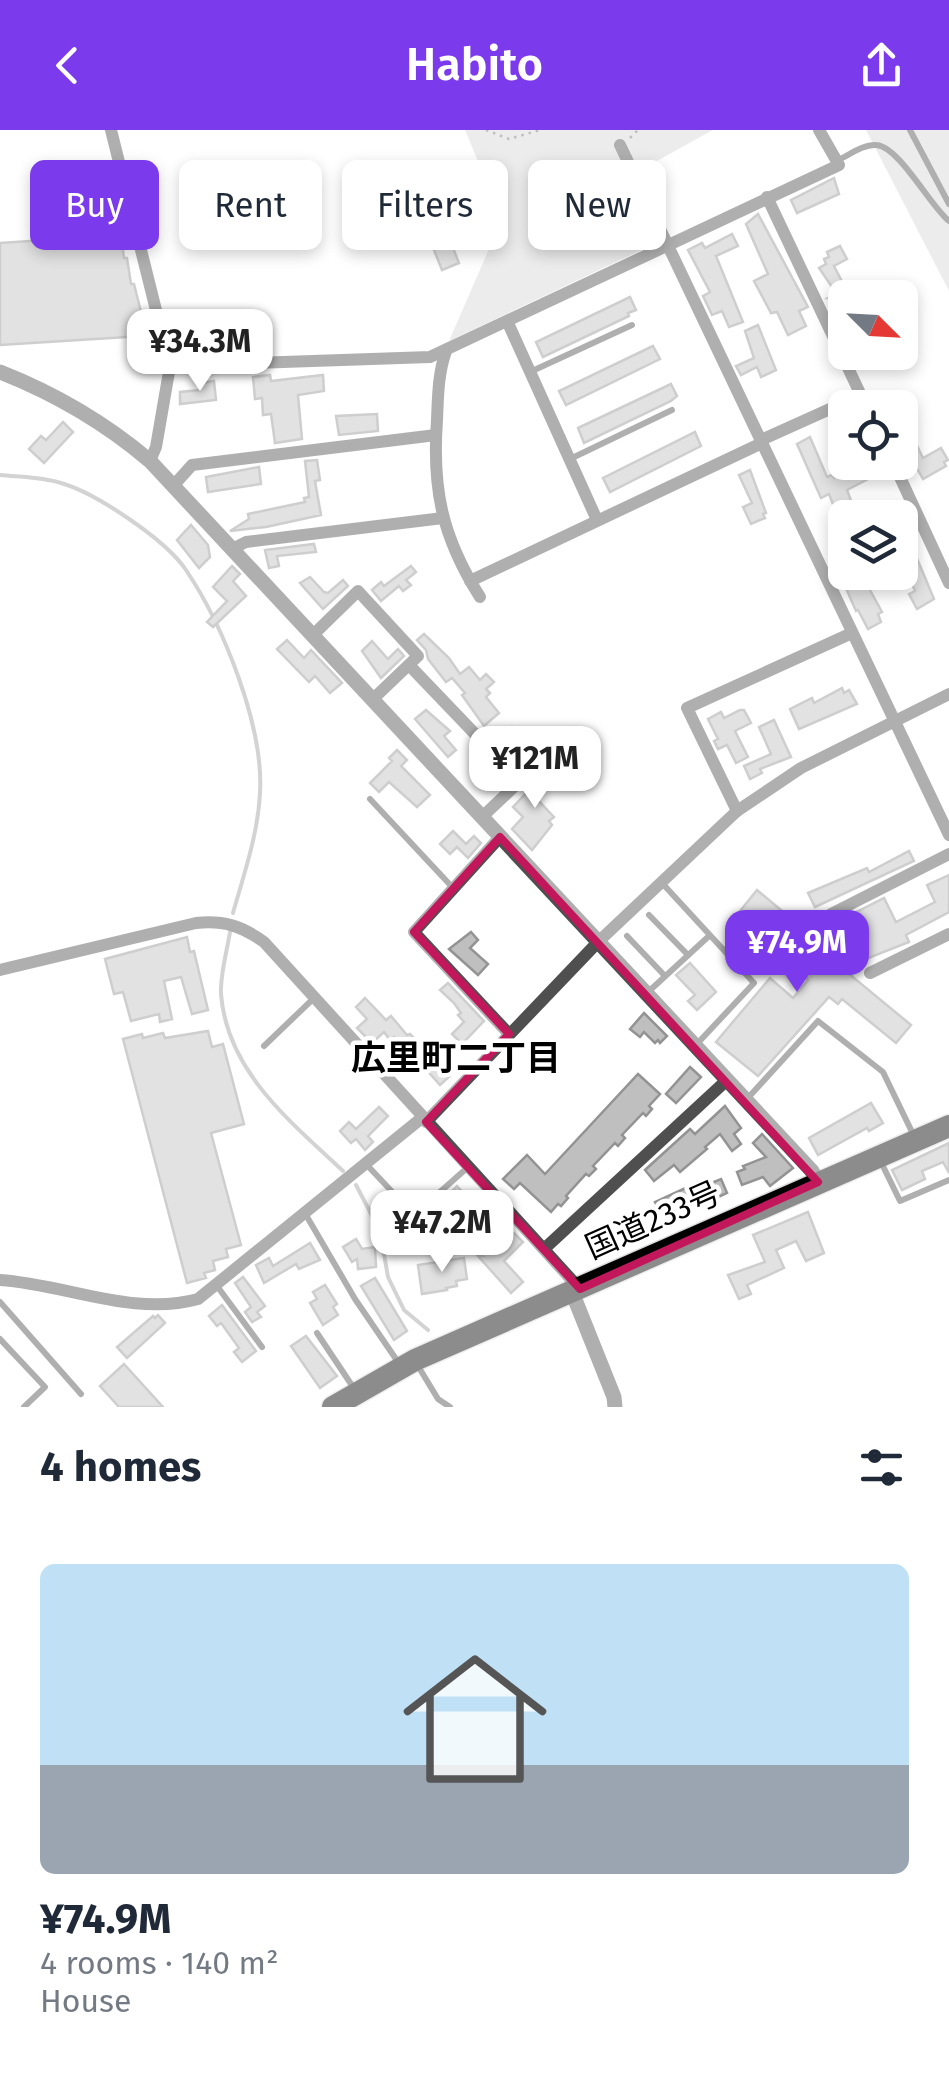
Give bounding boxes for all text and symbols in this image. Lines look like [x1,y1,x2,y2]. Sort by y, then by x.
icon: back [40,38,95,93]
text: Habito [406,38,543,92]
icon: share [854,38,909,93]
chip: Buy [30,160,159,250]
chip: Rent [179,160,322,250]
chip: Filters [342,160,508,250]
chip: New [528,160,666,250]
north arrow [828,280,918,370]
map controls [828,280,918,590]
pin: ¥34.3M [119,309,281,394]
text: ¥34.3M [149,322,251,360]
button: locate [828,390,918,480]
button: layers [828,500,918,590]
pin: ¥121M [465,726,605,811]
text: ¥121M [491,739,579,777]
pin: ¥74.9M [716,910,878,995]
text: ¥74.9M [747,923,847,961]
district label: 広里町二丁目 [351,1037,561,1079]
street label: 国道233号 [580,1173,726,1267]
pin: ¥47.2M [361,1190,523,1275]
text: ¥47.2M [392,1203,492,1241]
icon: filters [854,1440,909,1495]
text: 4 homes [40,1442,201,1492]
icon: home [385,1629,565,1809]
text: ¥74.9M [40,1894,171,1944]
text: 4 rooms · 140 m² [40,1944,279,1982]
text: House [40,1982,131,2020]

